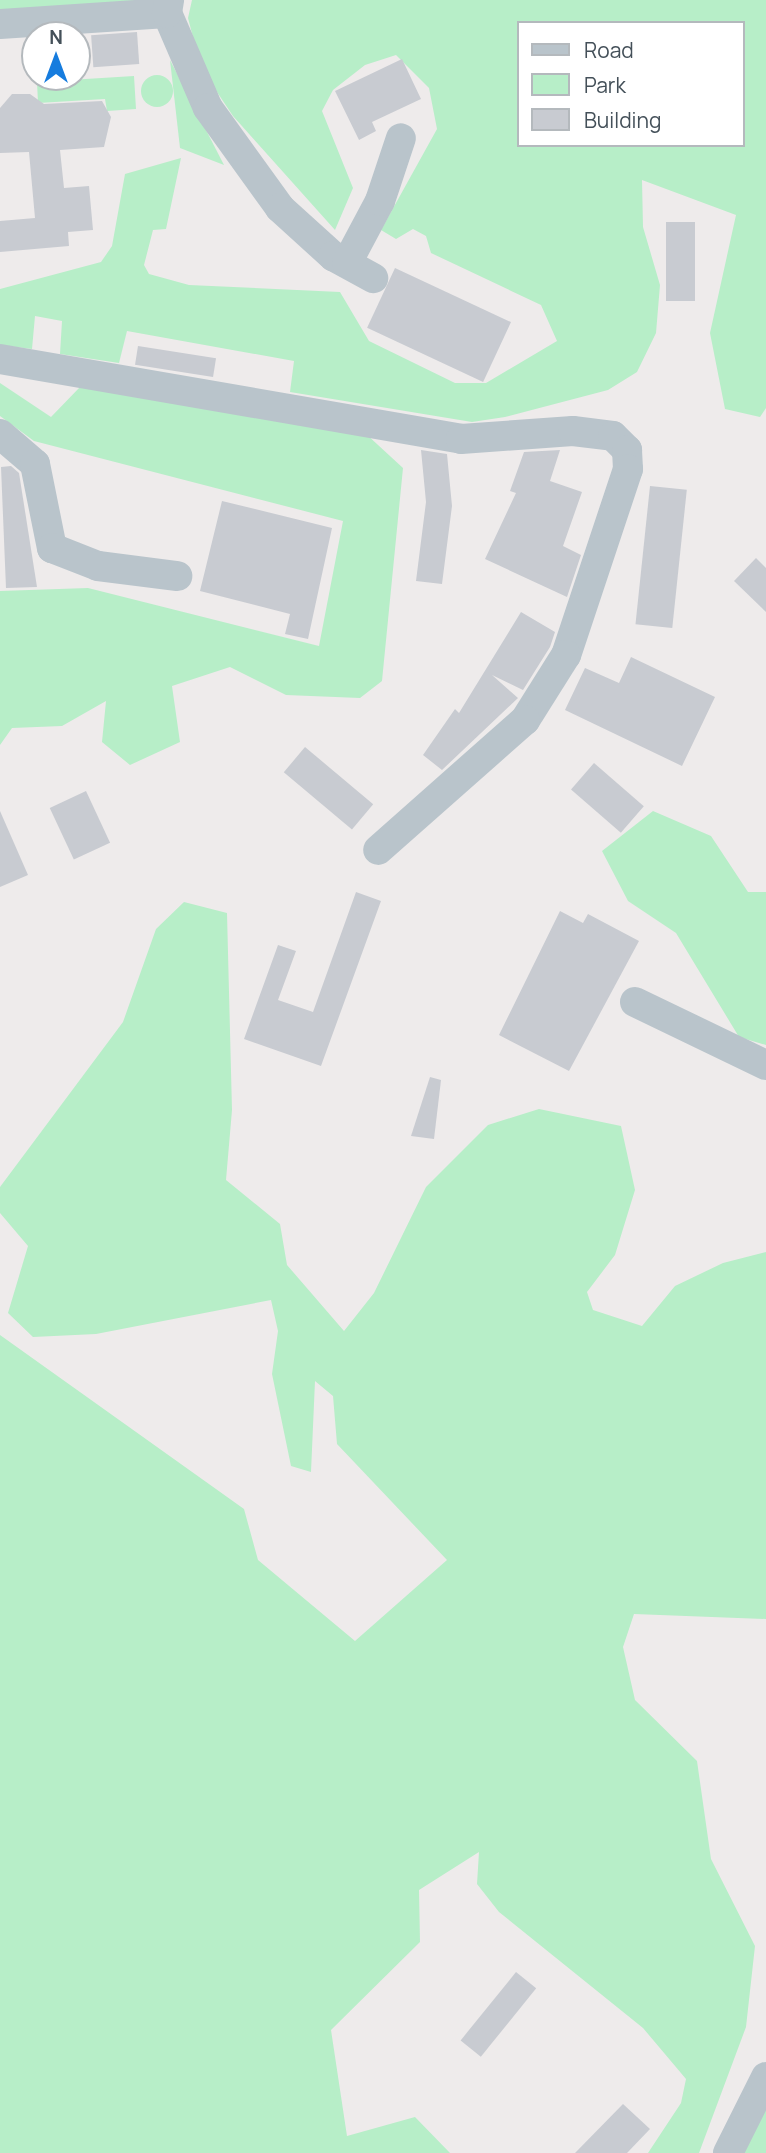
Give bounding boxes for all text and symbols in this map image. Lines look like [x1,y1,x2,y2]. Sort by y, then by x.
north arrow [21,21,91,91]
legend [518,21,745,147]
text: N [49,24,63,50]
text: Road [584,36,634,64]
text: Park [584,71,626,99]
text: Building [584,106,661,134]

